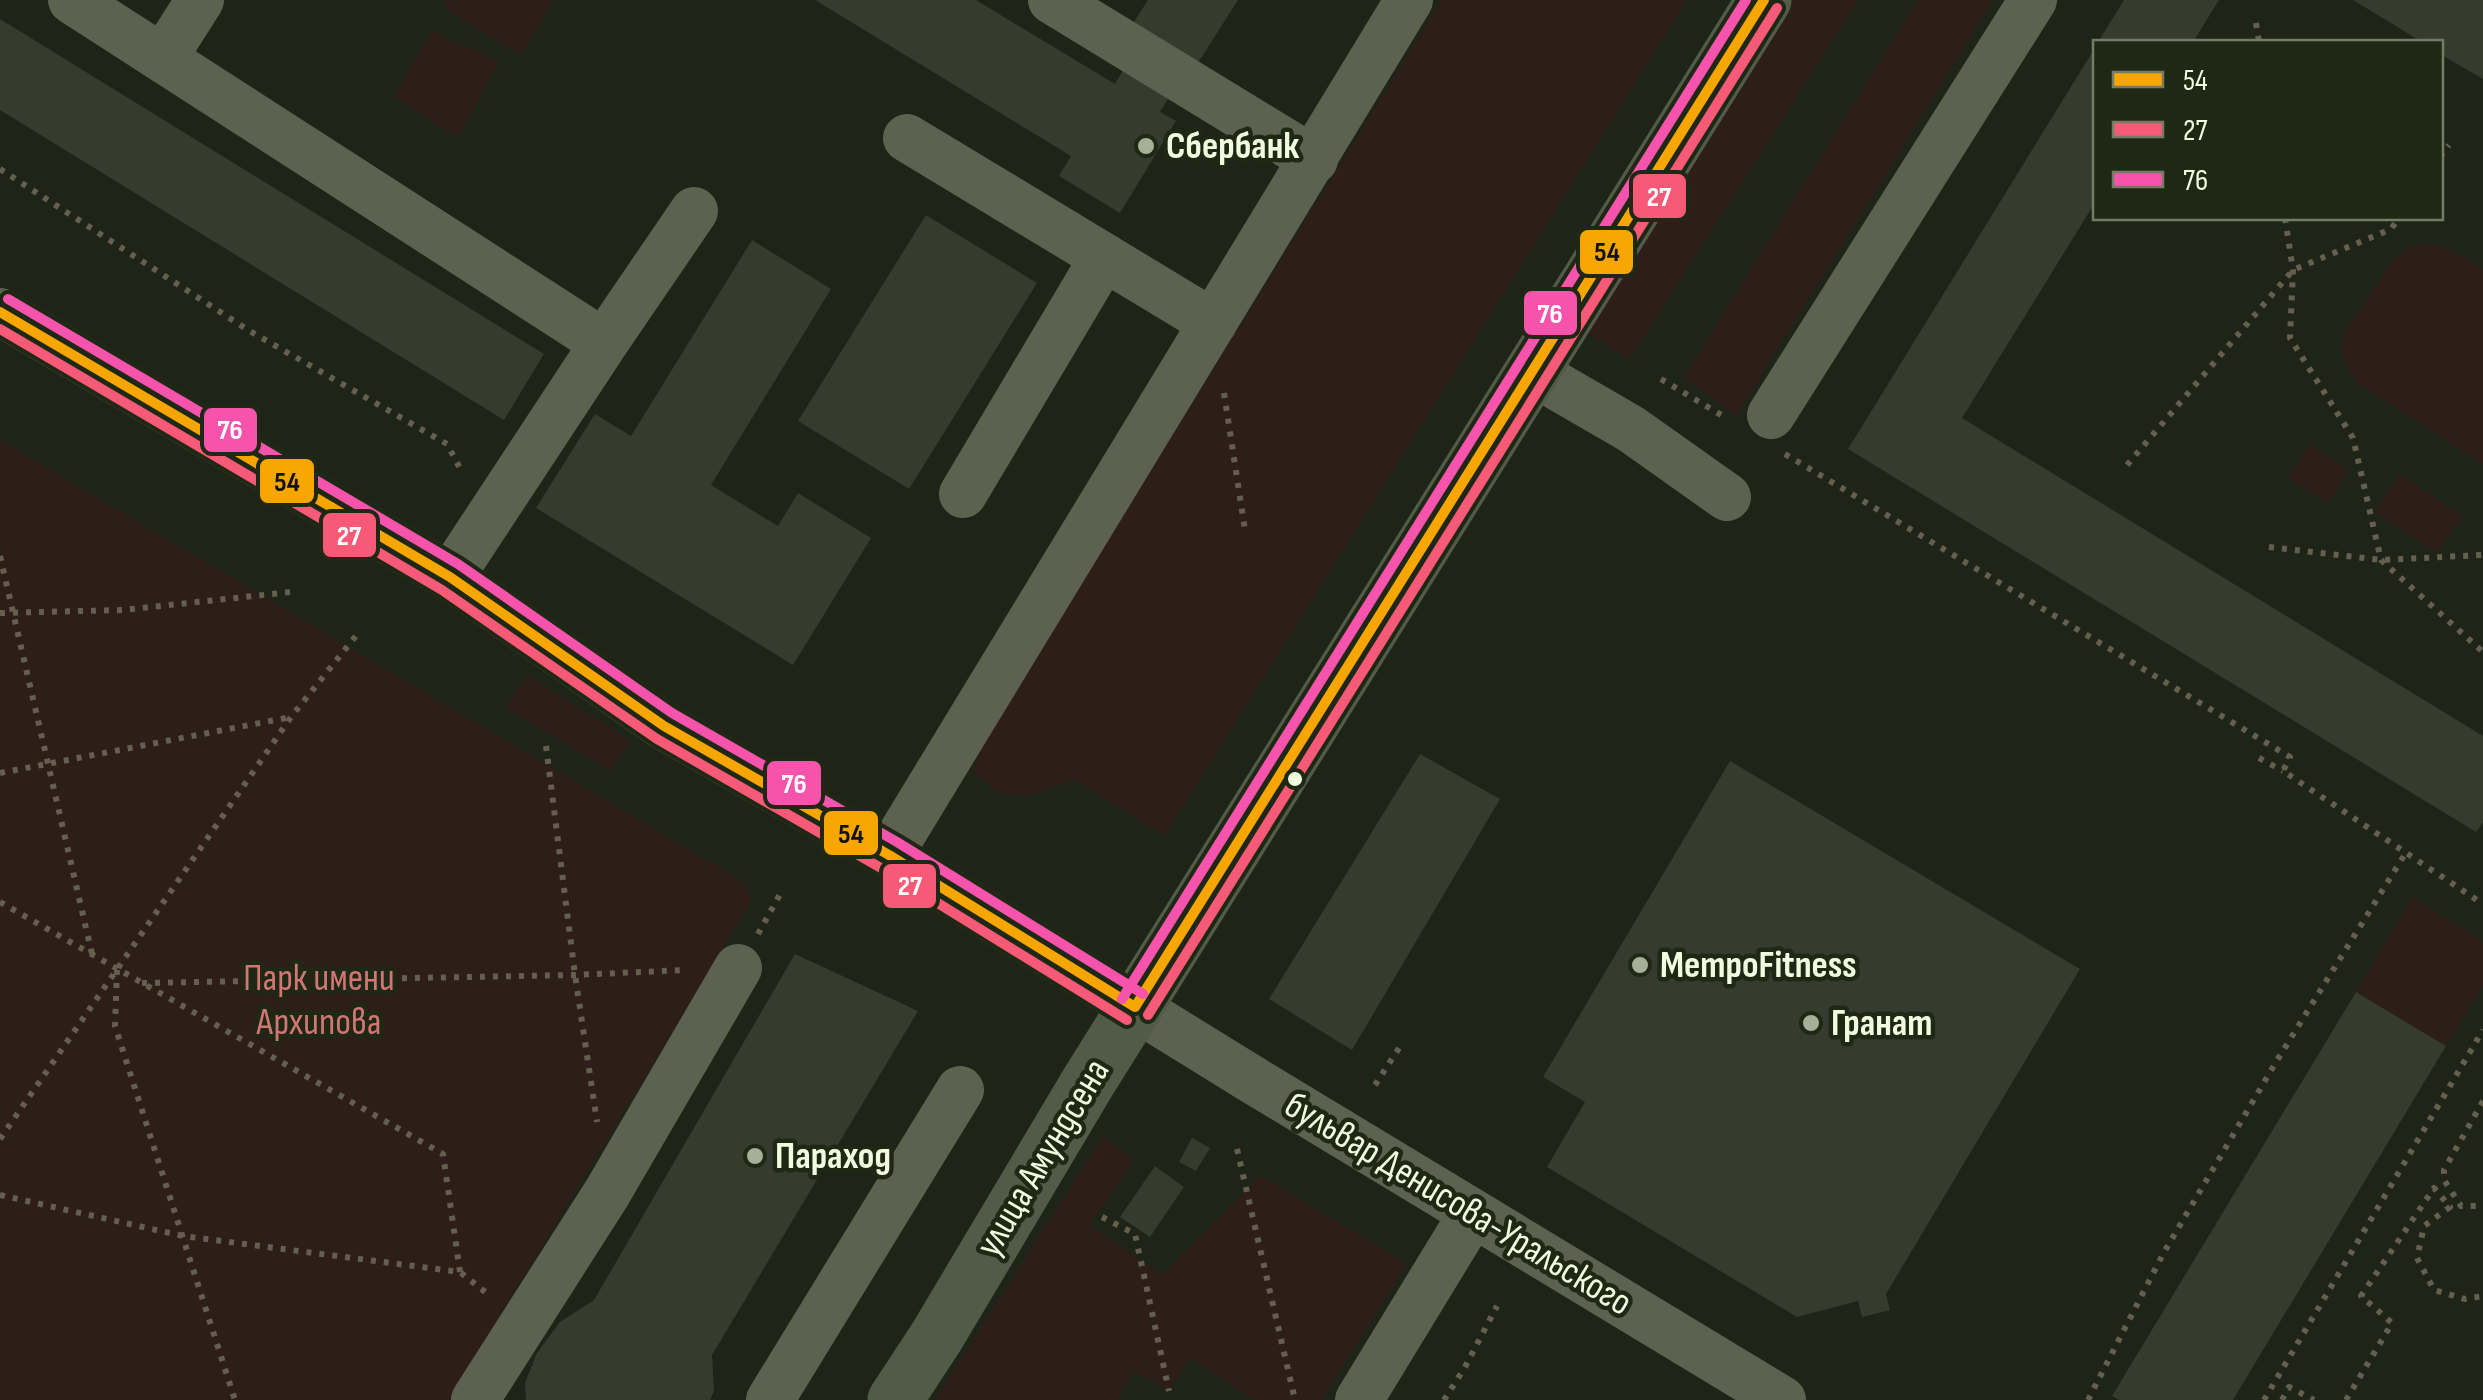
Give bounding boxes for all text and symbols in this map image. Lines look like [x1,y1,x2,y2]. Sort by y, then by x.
legend [2093,40,2443,220]
text: 54 [2183,63,2208,99]
text: 27 [2183,113,2207,149]
place label: Сбербанк [1166,124,1299,169]
marker: Сбербанк [1135,135,1157,157]
text: 76 [2183,163,2208,199]
line badge: 27 [1631,172,1688,220]
text: 27 [1647,181,1672,214]
line badge: 54 [1578,228,1635,276]
text: 54 [1594,236,1620,269]
line badge: 76 [1522,289,1579,337]
text: 76 [1537,298,1563,331]
line badge: 76 [202,406,259,454]
text: 76 [217,414,243,447]
line badge: 54 [258,457,316,505]
text: 54 [274,466,300,499]
line badge: 27 [321,511,378,559]
text: 27 [337,520,362,553]
line badge: 76 [765,759,823,807]
text: 76 [781,768,807,801]
unlabelled marker [1285,769,1305,789]
line badge: 54 [822,809,880,857]
text: 54 [838,818,864,851]
line badge: 27 [881,862,938,910]
text: 27 [898,870,923,903]
place label: МетроFitness [1660,943,1857,988]
marker: МетроFitness [1629,954,1651,976]
park label: Парк имени Архипова [243,956,395,1045]
place label: Гранат [1831,1001,1933,1046]
marker: Гранат [1800,1012,1822,1034]
street label: улица Амундсена [967,1051,1119,1265]
street label: бульвар Денисова-Уральского [1276,1083,1640,1325]
place label: Параход [775,1134,891,1179]
marker: Параход [744,1145,766,1167]

